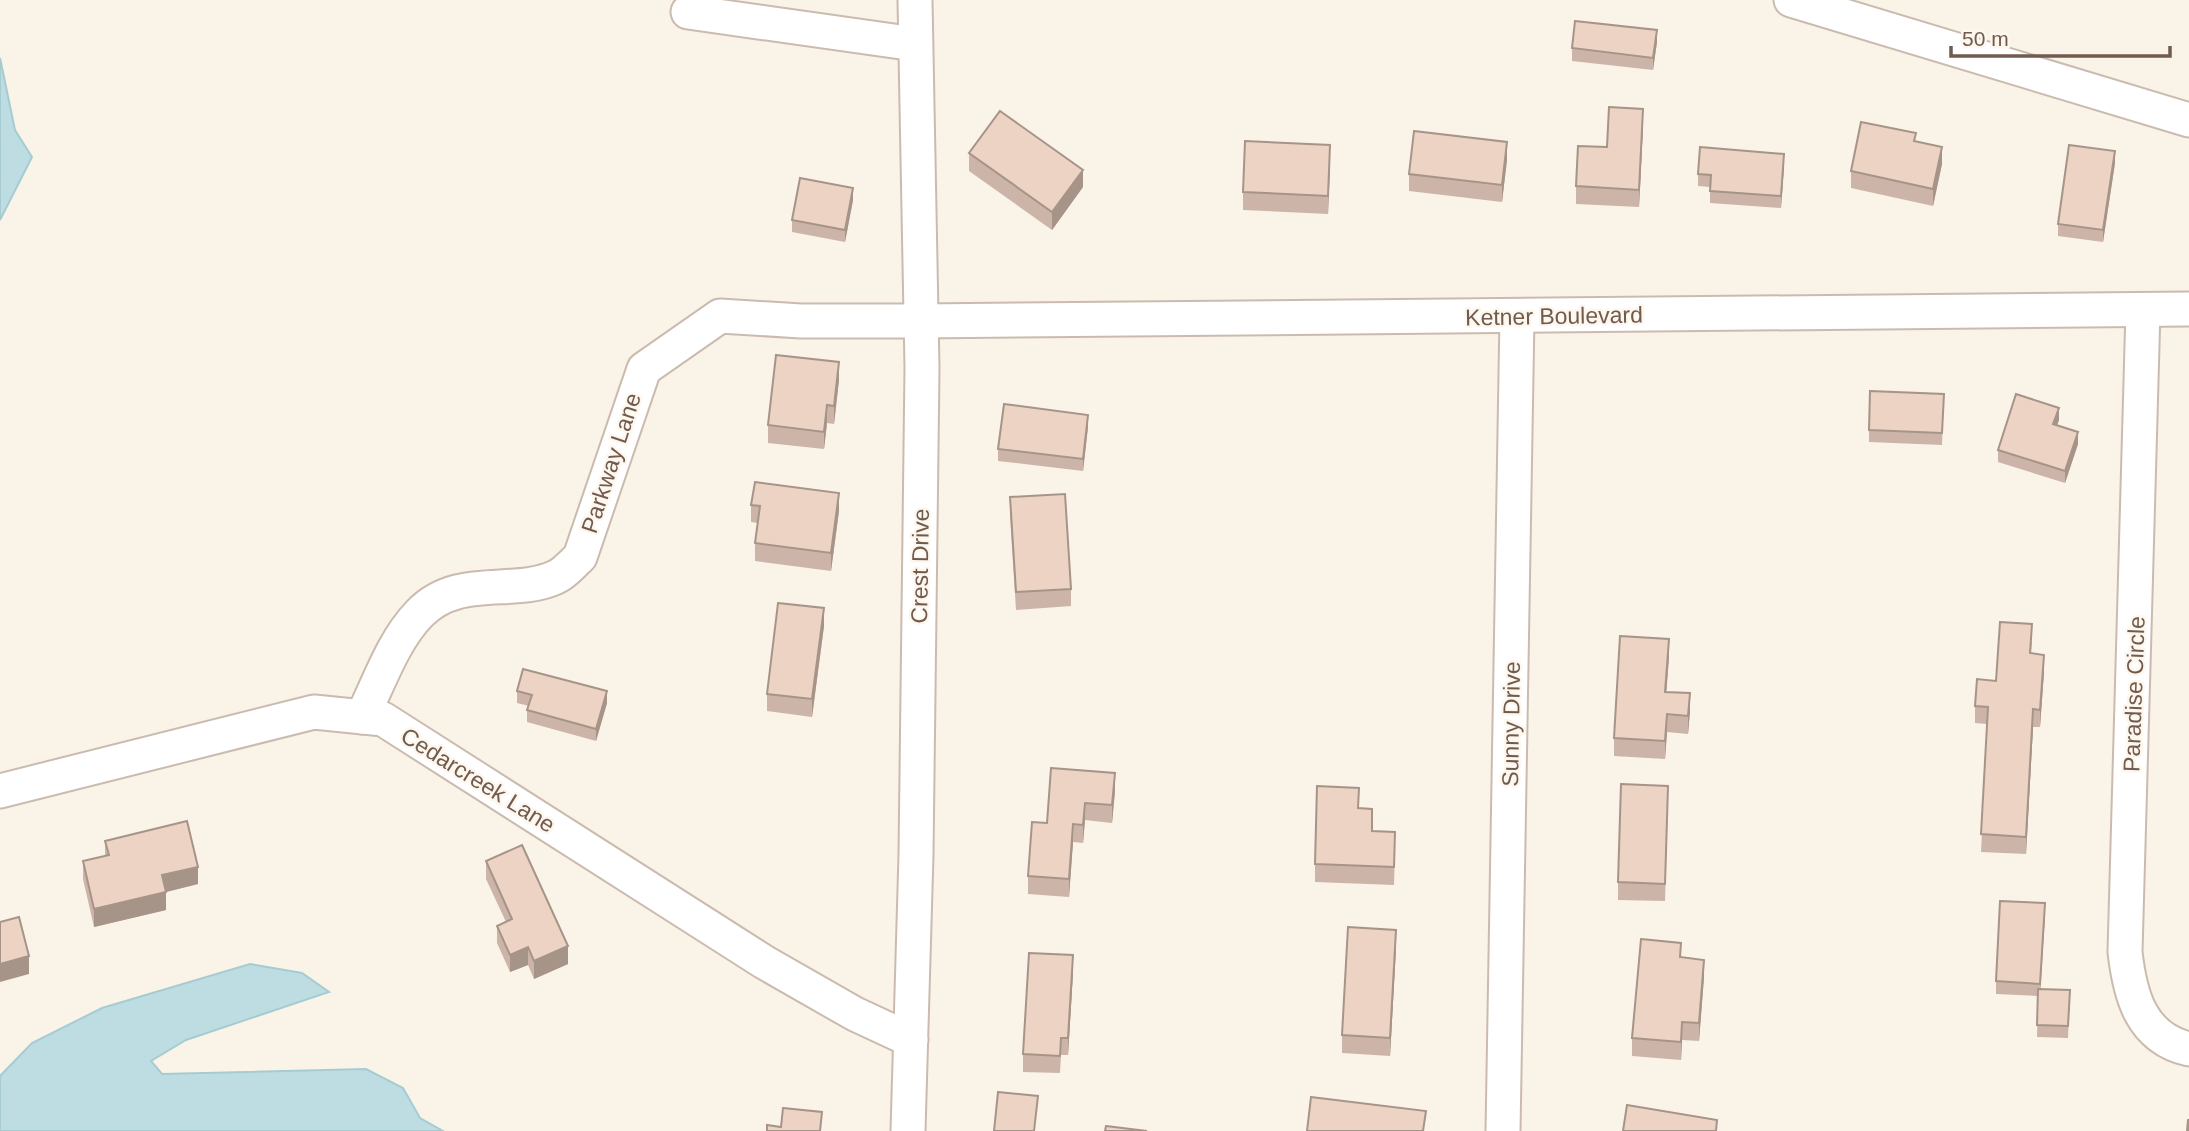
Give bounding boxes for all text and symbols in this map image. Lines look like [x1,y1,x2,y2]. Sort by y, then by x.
scale bar [1951,14,2170,58]
text: 50 m [1962,27,2009,50]
street label: Ketner Boulevard [1465,301,1643,331]
street label: Parkway Lane [576,390,646,536]
street label: Crest Drive [906,508,934,624]
street label: Paradise Circle [2118,616,2150,772]
street label: Sunny Drive [1497,661,1525,787]
street label: Cedarcreek Lane [396,722,560,838]

